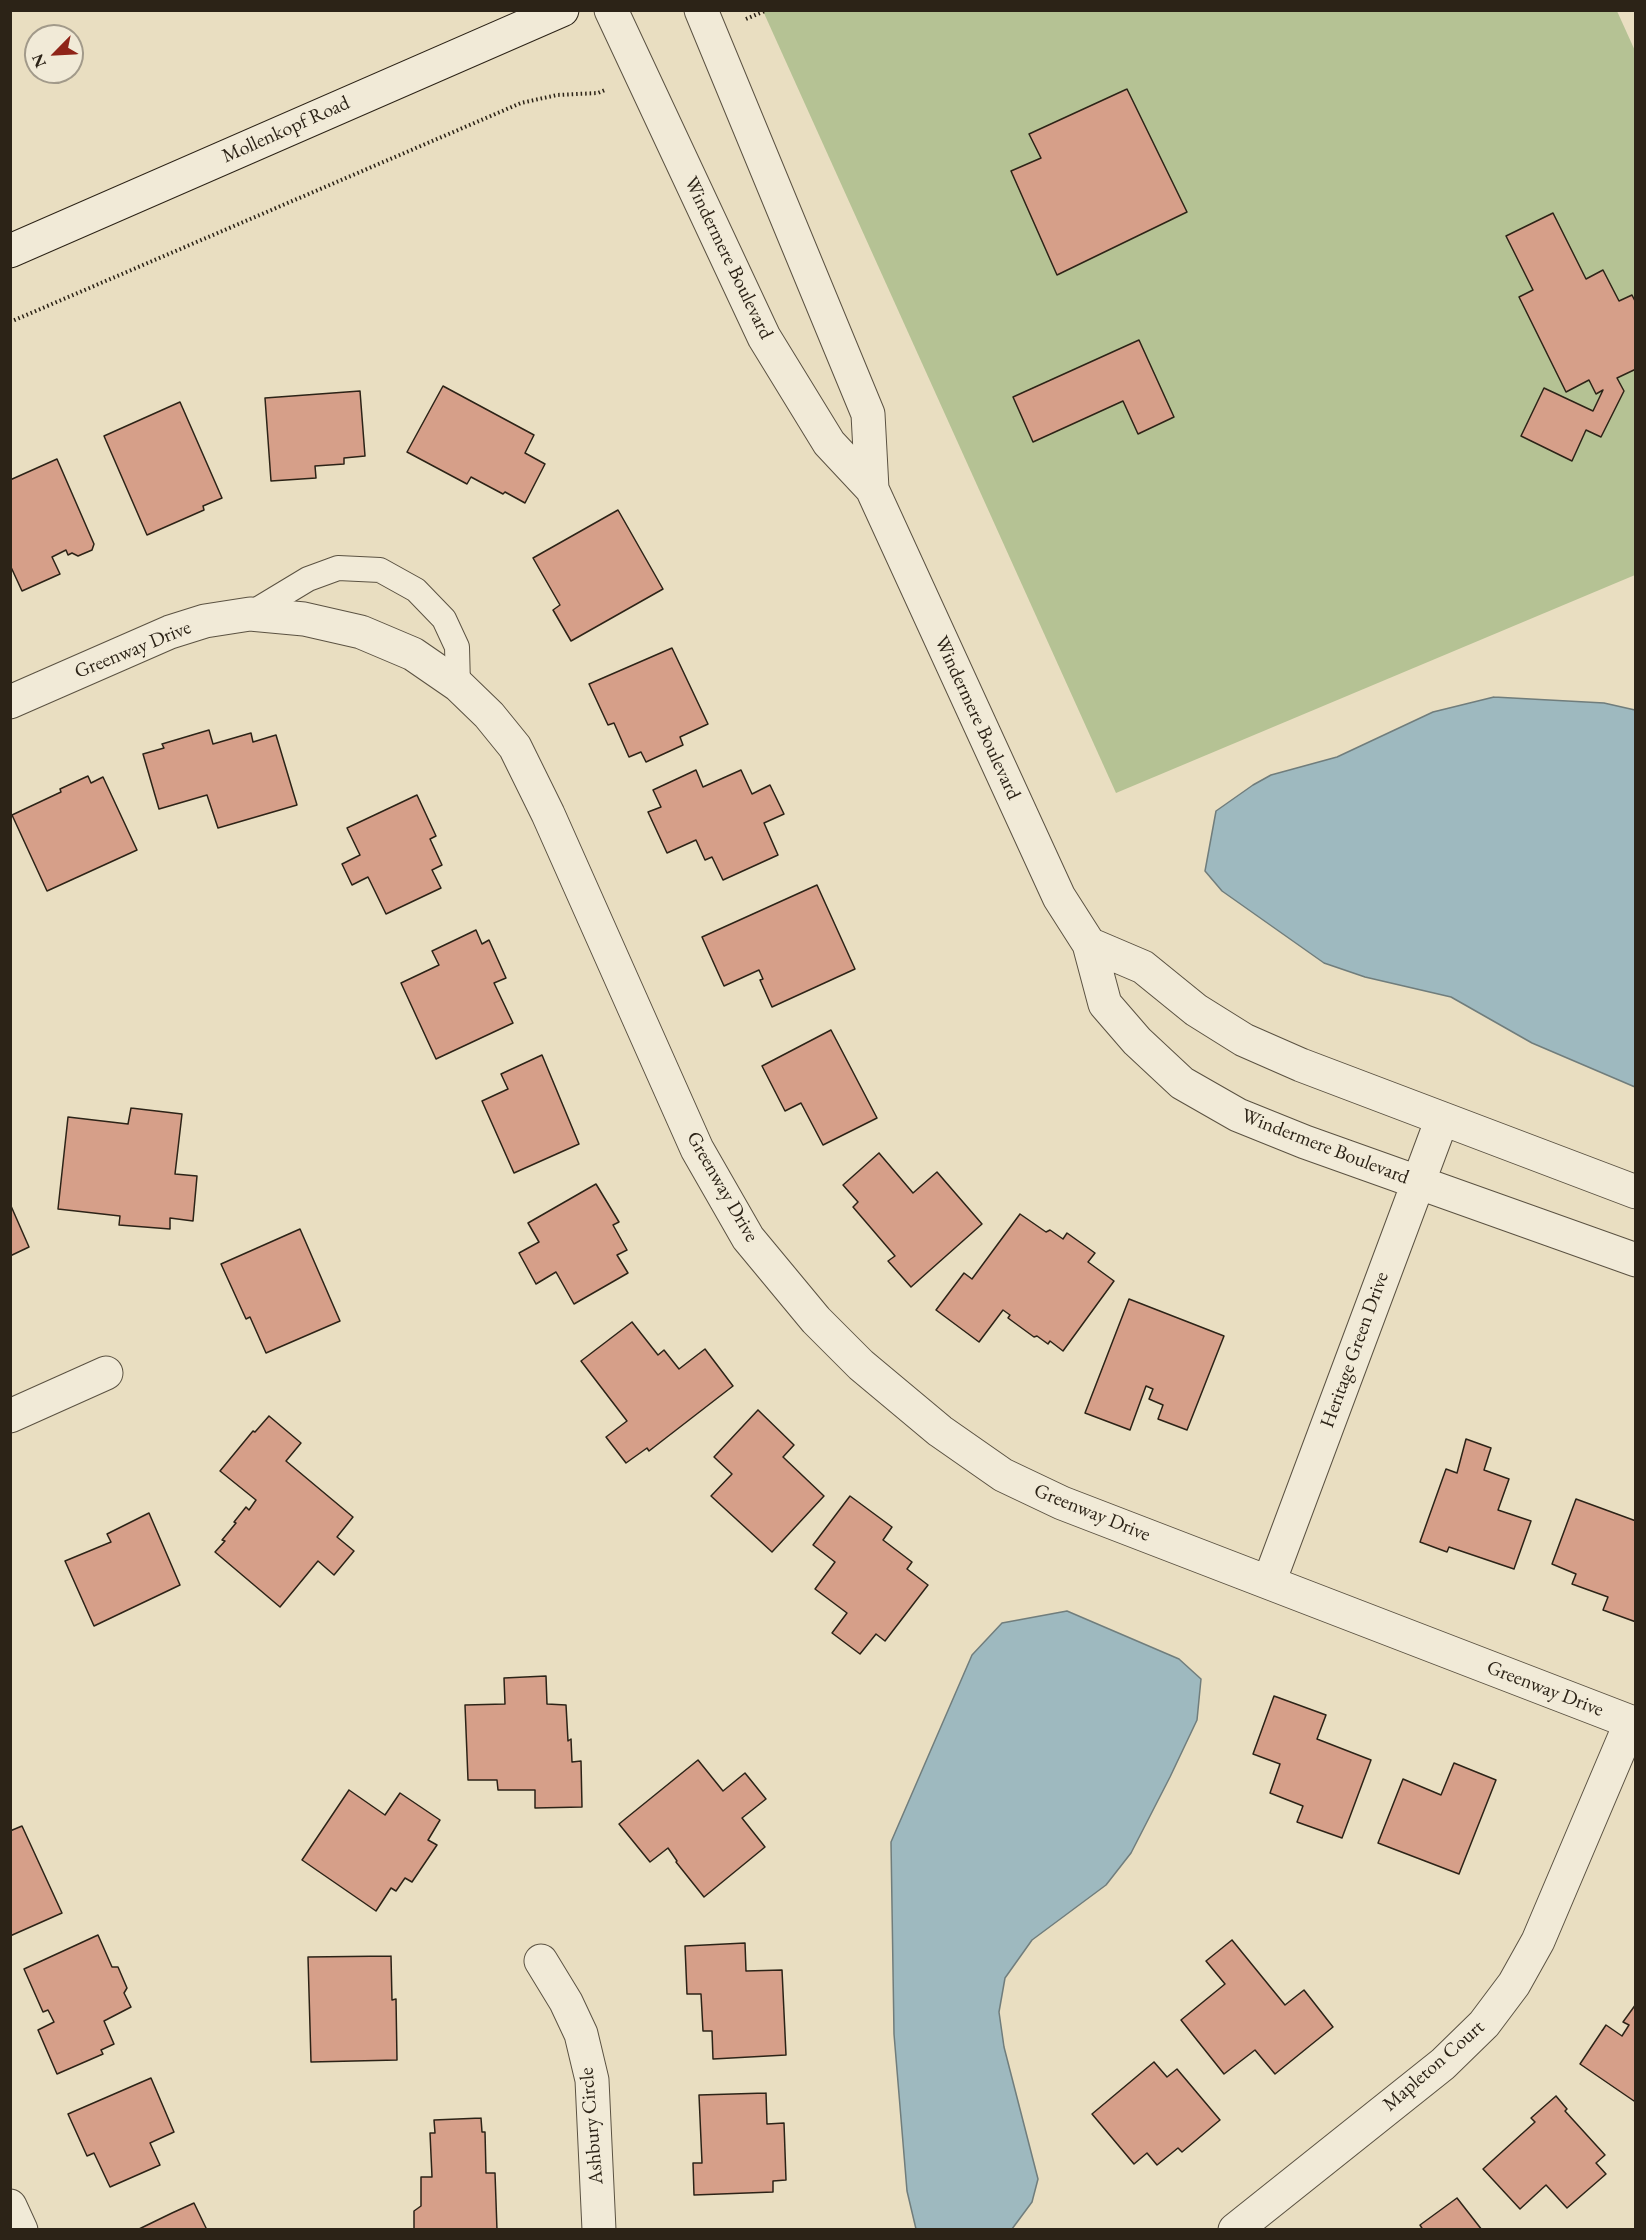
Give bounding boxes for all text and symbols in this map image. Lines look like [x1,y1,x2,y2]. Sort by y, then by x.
north arrow [24,24,84,84]
text: N [27,51,51,71]
street label: Mollenkopf Road [219,91,353,169]
street label: Windermere Boulevard [678,173,778,343]
street label: Greenway Drive [71,616,195,684]
street label: Windermere Boulevard [929,632,1025,804]
street label: Windermere Boulevard [1238,1104,1412,1190]
street label: Greenway Drive [681,1128,763,1246]
street label: Heritage Green Drive [1316,1269,1394,1431]
street label: Greenway Drive [1030,1479,1154,1547]
street label: Greenway Drive [1483,1656,1607,1722]
street label: Mapleton Court [1378,2015,1490,2117]
street label: Ashbury Circle [575,2066,609,2186]

